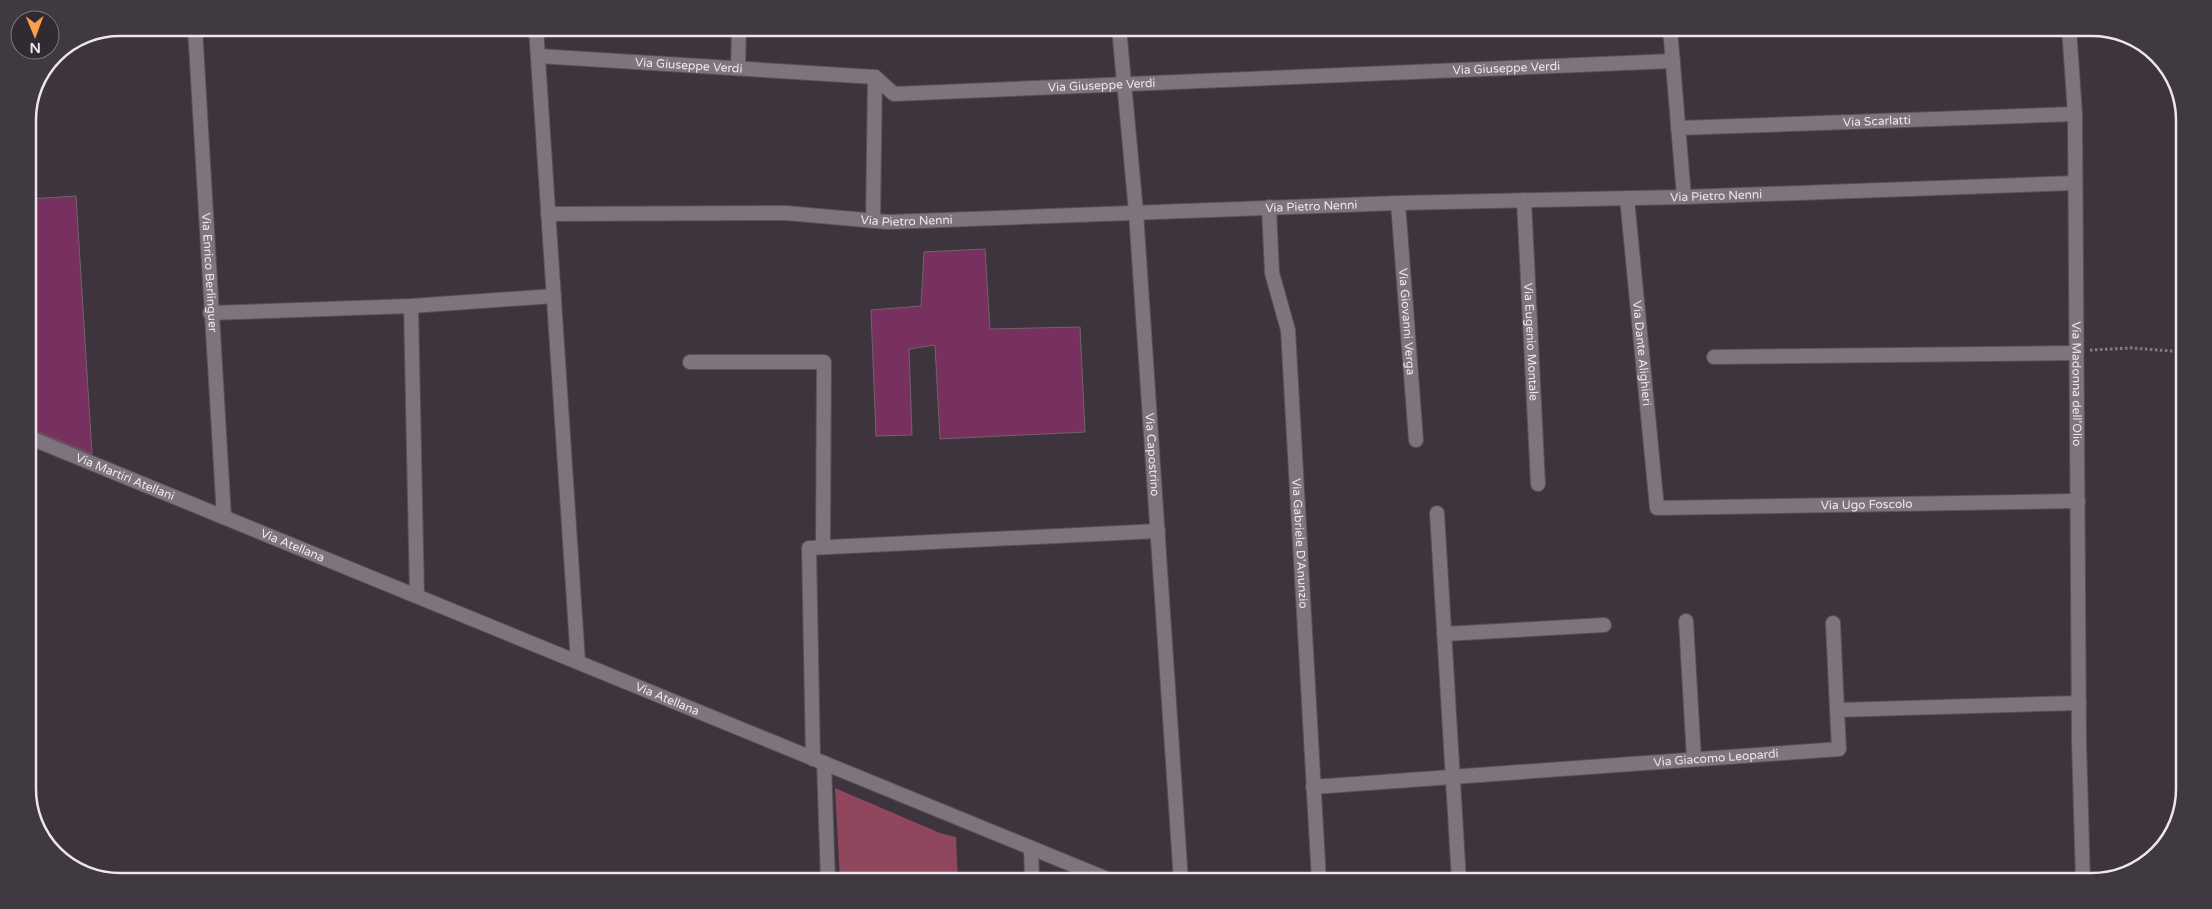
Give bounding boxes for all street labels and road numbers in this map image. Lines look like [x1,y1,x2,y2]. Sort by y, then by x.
street label: Via Giuseppe Verdi [635,55,743,76]
street label: Via Giuseppe Verdi [1452,59,1560,77]
street label: Via Giuseppe Verdi [1048,76,1156,94]
street label: Via Scarlatti [1843,113,1911,129]
street label: Via Pietro Nenni [1670,187,1762,204]
street label: Via Pietro Nenni [1265,198,1358,215]
street label: Via Enrico Berlinguer [199,212,220,333]
street label: Via Pietro Nenni [860,213,953,229]
street label: Via Giovanni Verga [1396,268,1418,376]
street label: Via Eugenio Montale [1521,283,1541,401]
street label: Via Dante Alighieri [1630,300,1654,406]
street label: Via Madonna dell'Olio [2069,321,2084,446]
street label: Via Capostrino [1143,412,1162,497]
street label: Via Martiri Atellani [74,450,177,503]
street label: Via Gabriele D'Anunzio [1289,478,1311,609]
street label: Via Ugo Foscolo [1820,497,1913,512]
street label: Via Atellana [259,526,327,565]
street label: Via Atellana [633,680,702,718]
street label: Via Giacomo Leopardi [1653,746,1779,769]

